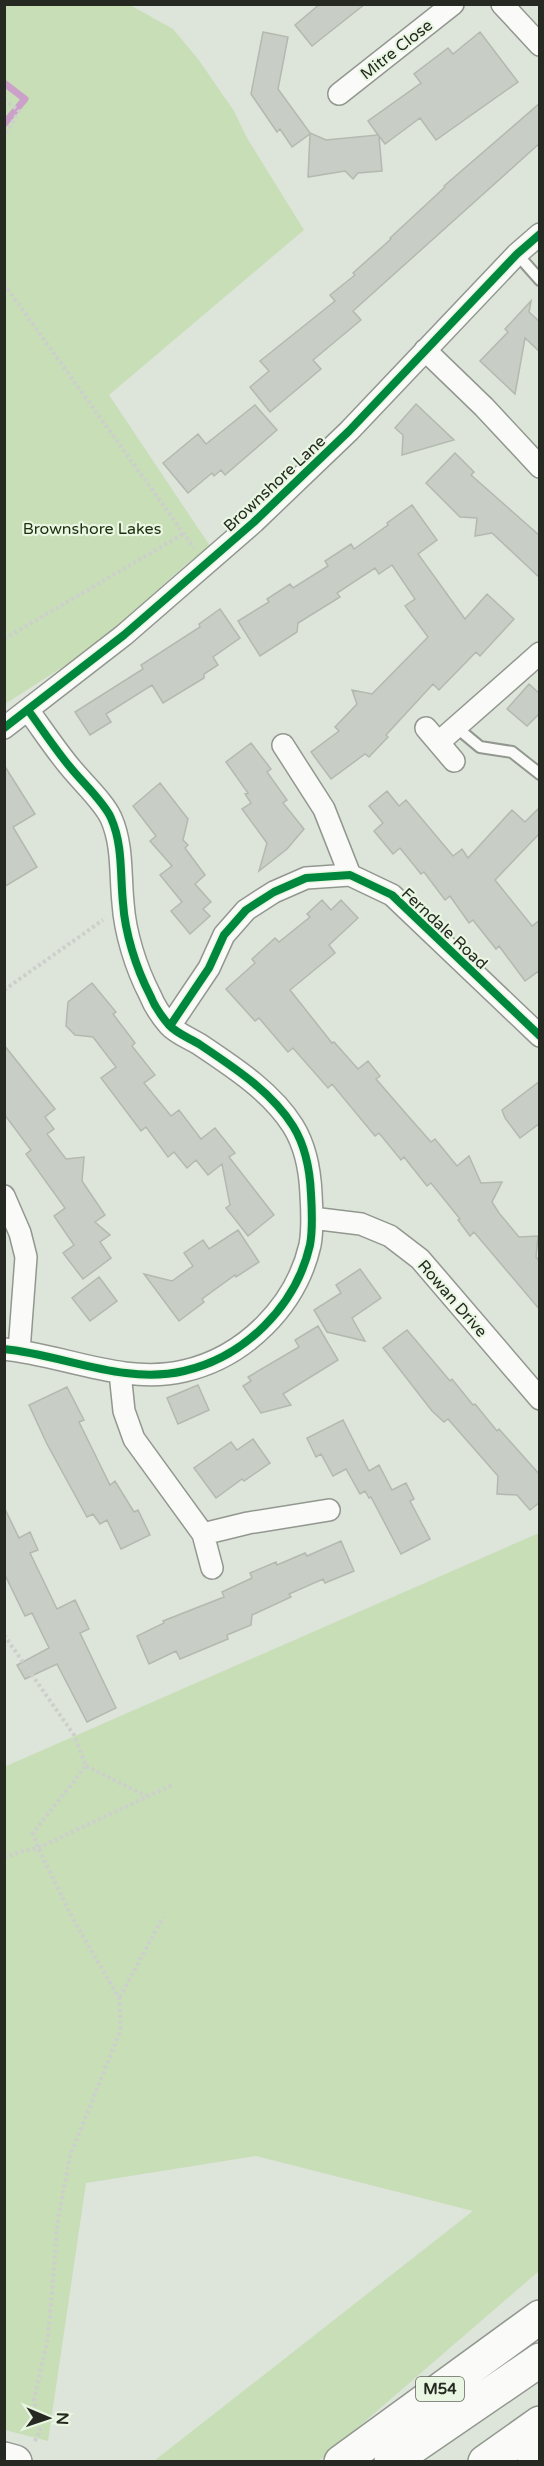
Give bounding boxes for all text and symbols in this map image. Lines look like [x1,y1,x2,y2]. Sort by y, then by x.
street label: Mitre Close [357,15,437,84]
street label: Brownshore Lane [220,431,330,536]
park label: Brownshore Lakes [23,519,161,539]
street label: Ferndale Road [397,884,492,974]
street label: Rowan Drive [413,1256,491,1341]
road number: M54 [416,2377,464,2401]
north arrow [18,2388,78,2448]
text: N [52,2412,72,2425]

